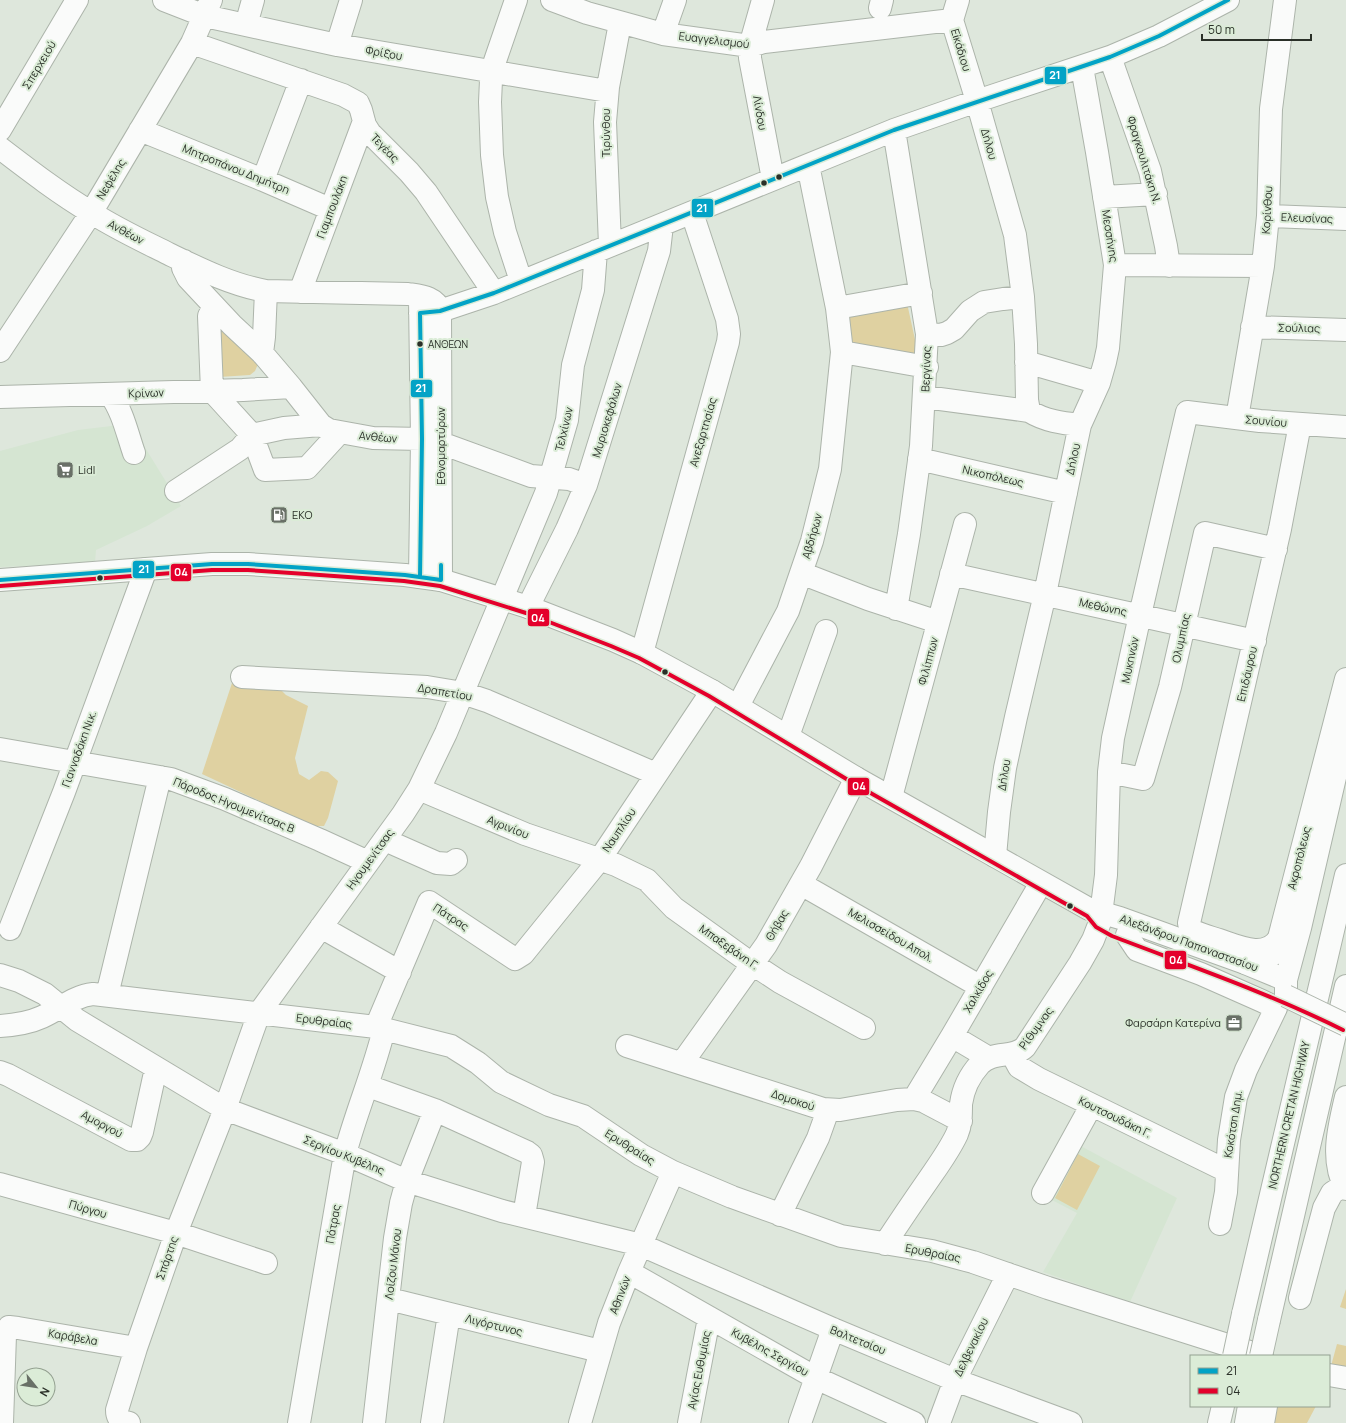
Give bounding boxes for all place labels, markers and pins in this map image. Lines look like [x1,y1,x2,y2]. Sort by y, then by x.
unlabelled marker [774,172,784,182]
unlabelled marker [759,178,769,188]
place label: ΑΝΘΕΩΝ [428,337,468,351]
marker: ΑΝΘΕΩΝ [415,339,425,349]
supermarket icon: Lidl [55,460,75,480]
place label: Lidl [78,462,95,477]
fuel station icon: EKO [269,505,289,525]
place label: EKO [292,507,312,522]
unlabelled marker [95,573,105,583]
unlabelled marker [660,667,670,677]
unlabelled marker [1065,901,1075,911]
office icon: Φαρσάρη Κατερίνα [1224,1013,1244,1033]
place label: Φαρσάρη Κατερίνα [1125,1015,1221,1030]

